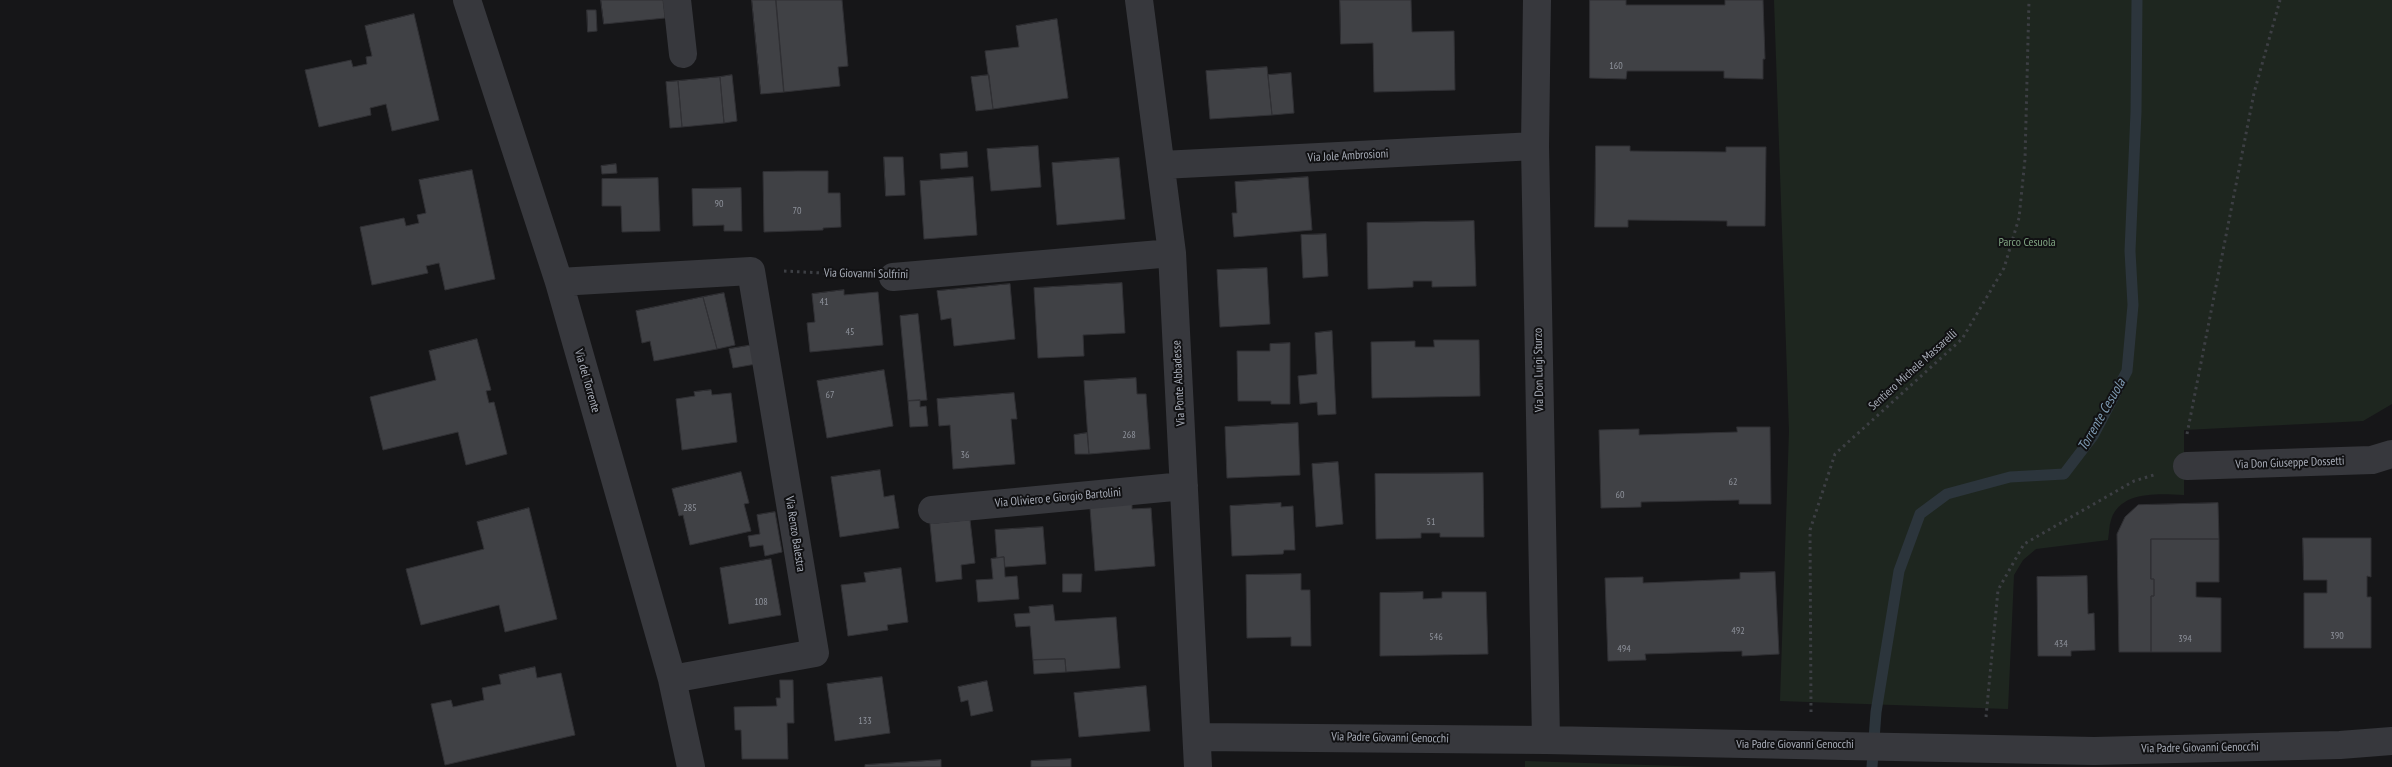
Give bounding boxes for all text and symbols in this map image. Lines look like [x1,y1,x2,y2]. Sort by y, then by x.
house number: 160 [1609,60,1623,72]
street label: Via Jole Ambrosioni [1307,147,1389,165]
house number: 90 [715,198,723,210]
house number: 70 [793,205,801,217]
park label: Parco Cesuola [1998,236,2056,250]
street label: Via Giovanni Solfrini [824,266,908,282]
house number: 41 [820,296,828,308]
house number: 45 [846,326,854,338]
street label: Sentiero Michele Massarelli [1866,326,1960,414]
street label: Via Don Luigi Sturzo [1531,328,1547,412]
street label: Via Ponte Abbadesse [1170,340,1188,426]
street label: Via del Torrente [571,348,603,414]
water label: Torrente Cesuola [2075,376,2129,454]
house number: 67 [826,389,834,401]
house number: 268 [1122,429,1136,441]
house number: 36 [961,449,969,461]
street label: Via Don Giuseppe Dossetti [2235,454,2345,472]
house number: 62 [1729,476,1737,488]
street label: Via Oliviero e Giorgio Bartolini [994,485,1122,511]
house number: 60 [1616,489,1624,501]
street label: Via Renzo Balestra [782,495,808,573]
house number: 285 [683,502,697,514]
house number: 51 [1427,516,1435,528]
house number: 108 [754,596,768,608]
house number: 492 [1731,625,1745,637]
house number: 390 [2330,630,2344,642]
house number: 546 [1429,631,1443,643]
house number: 394 [2178,633,2192,645]
house number: 434 [2054,638,2068,650]
house number: 494 [1617,643,1631,655]
house number: 133 [858,715,872,727]
street label: Via Padre Giovanni Genocchi [1331,730,1449,746]
street label: Via Padre Giovanni Genocchi [1736,738,1854,752]
street label: Via Padre Giovanni Genocchi [2141,740,2259,756]

